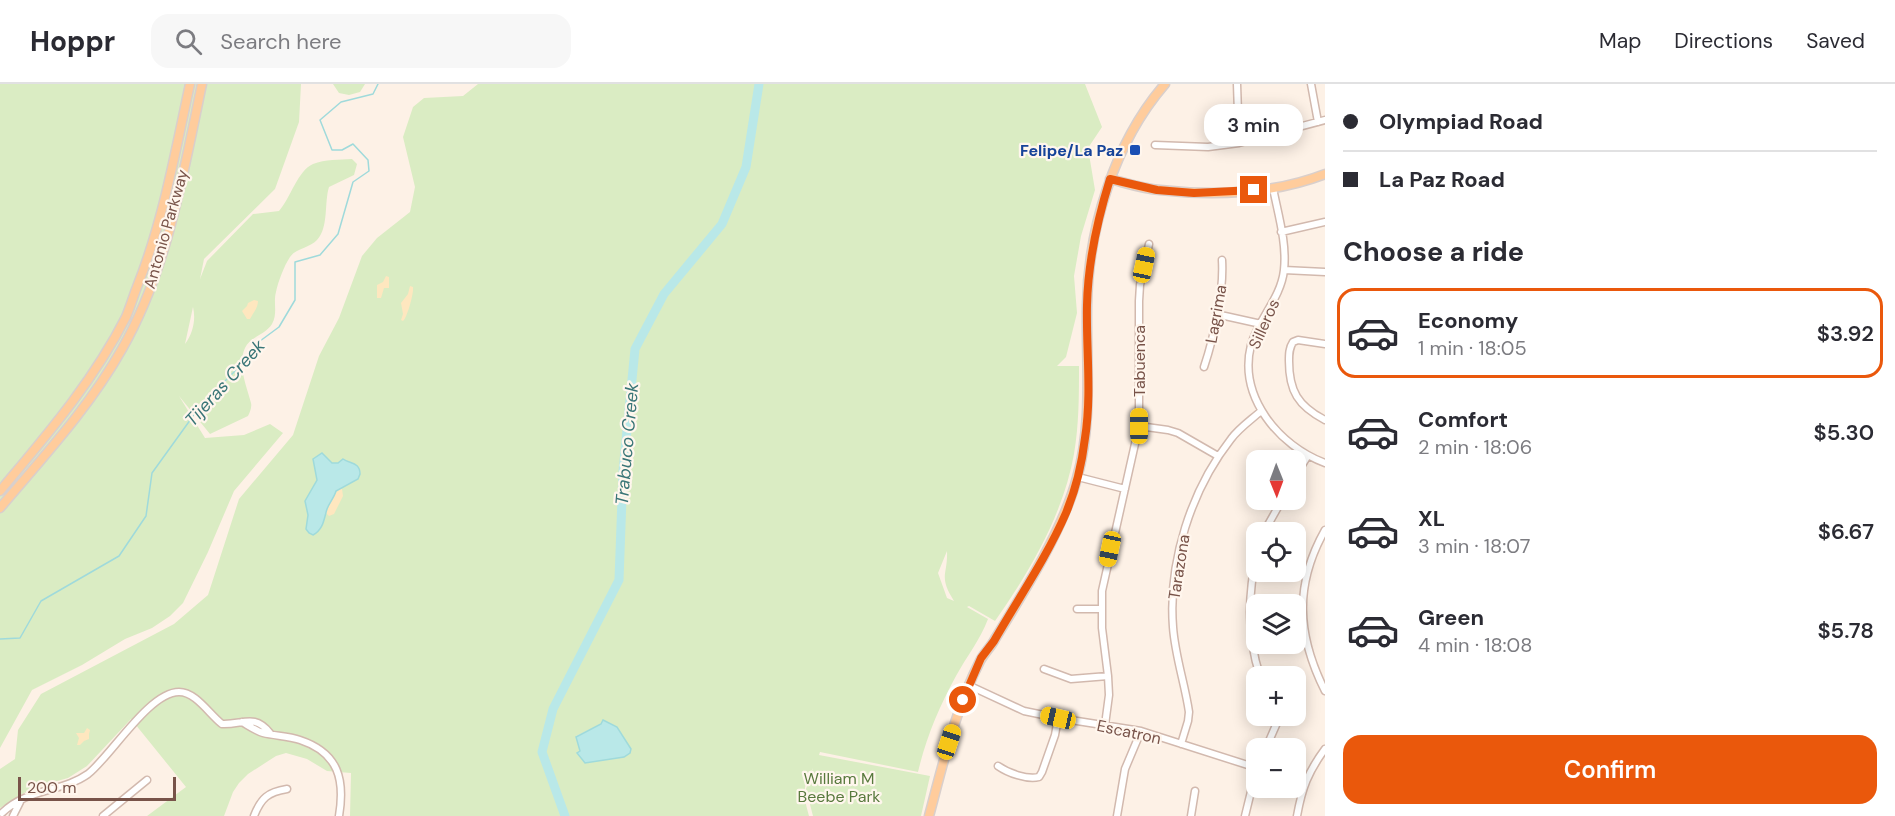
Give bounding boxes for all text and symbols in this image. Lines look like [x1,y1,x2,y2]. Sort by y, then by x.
search box [151,14,571,68]
text: Hoppr [30,23,115,60]
icon: search [172,25,205,58]
text: Search here [220,27,342,56]
text: Map [1599,27,1641,55]
text: Directions [1674,27,1773,55]
text: Saved [1806,27,1865,55]
callout: 3 min [1204,103,1304,145]
text: Olympiad Road [1379,107,1543,136]
text: 3 min [1227,112,1280,138]
place label: Felipe/La Paz [1020,140,1123,161]
marker: Felipe/La Paz [1128,143,1142,157]
text: La Paz Road [1379,165,1505,194]
street label: Antonio Parkway [139,167,193,291]
route end [1240,176,1267,203]
text: Choose a ride [1343,234,1524,269]
car [1131,246,1157,284]
street label: Lagrima [1201,283,1231,345]
street label: Silleros [1244,296,1284,352]
icon: car [1346,306,1400,360]
text: Economy [1418,306,1518,335]
text: $3.92 [1817,319,1874,348]
street label: Tabuenca [1129,325,1150,397]
water label: Tijeras Creek [180,334,271,432]
text: 1 min · 18:05 [1418,335,1527,361]
water label: Trabuco Creek [610,381,644,506]
icon: car [1346,405,1400,459]
text: Comfort [1418,405,1508,434]
car [1130,408,1148,444]
text: $5.30 [1814,418,1874,447]
text: 2 min · 18:06 [1418,434,1532,460]
north arrow [1246,450,1306,510]
map controls [1246,450,1306,798]
icon: car [1346,504,1400,558]
text: XL [1418,504,1445,533]
text: $6.67 [1818,517,1874,546]
button: locate [1246,522,1306,582]
car [1097,530,1123,568]
street label: Tarazona [1163,533,1195,601]
text: 3 min · 18:07 [1418,533,1530,559]
button: layers [1246,594,1306,654]
icon: car [1346,603,1400,657]
text: Green [1418,603,1484,632]
text: $5.78 [1817,616,1874,645]
text: 4 min · 18:08 [1418,632,1532,658]
button: + [1246,666,1306,726]
route start [949,686,976,713]
car [1038,705,1078,731]
street label: Escatron [1095,715,1163,749]
car [935,722,963,762]
button: Confirm [1343,735,1877,804]
button: − [1246,738,1306,798]
park label: William M Beebe Park [798,768,880,807]
scale bar [18,774,176,802]
text: 200 m [27,777,76,798]

